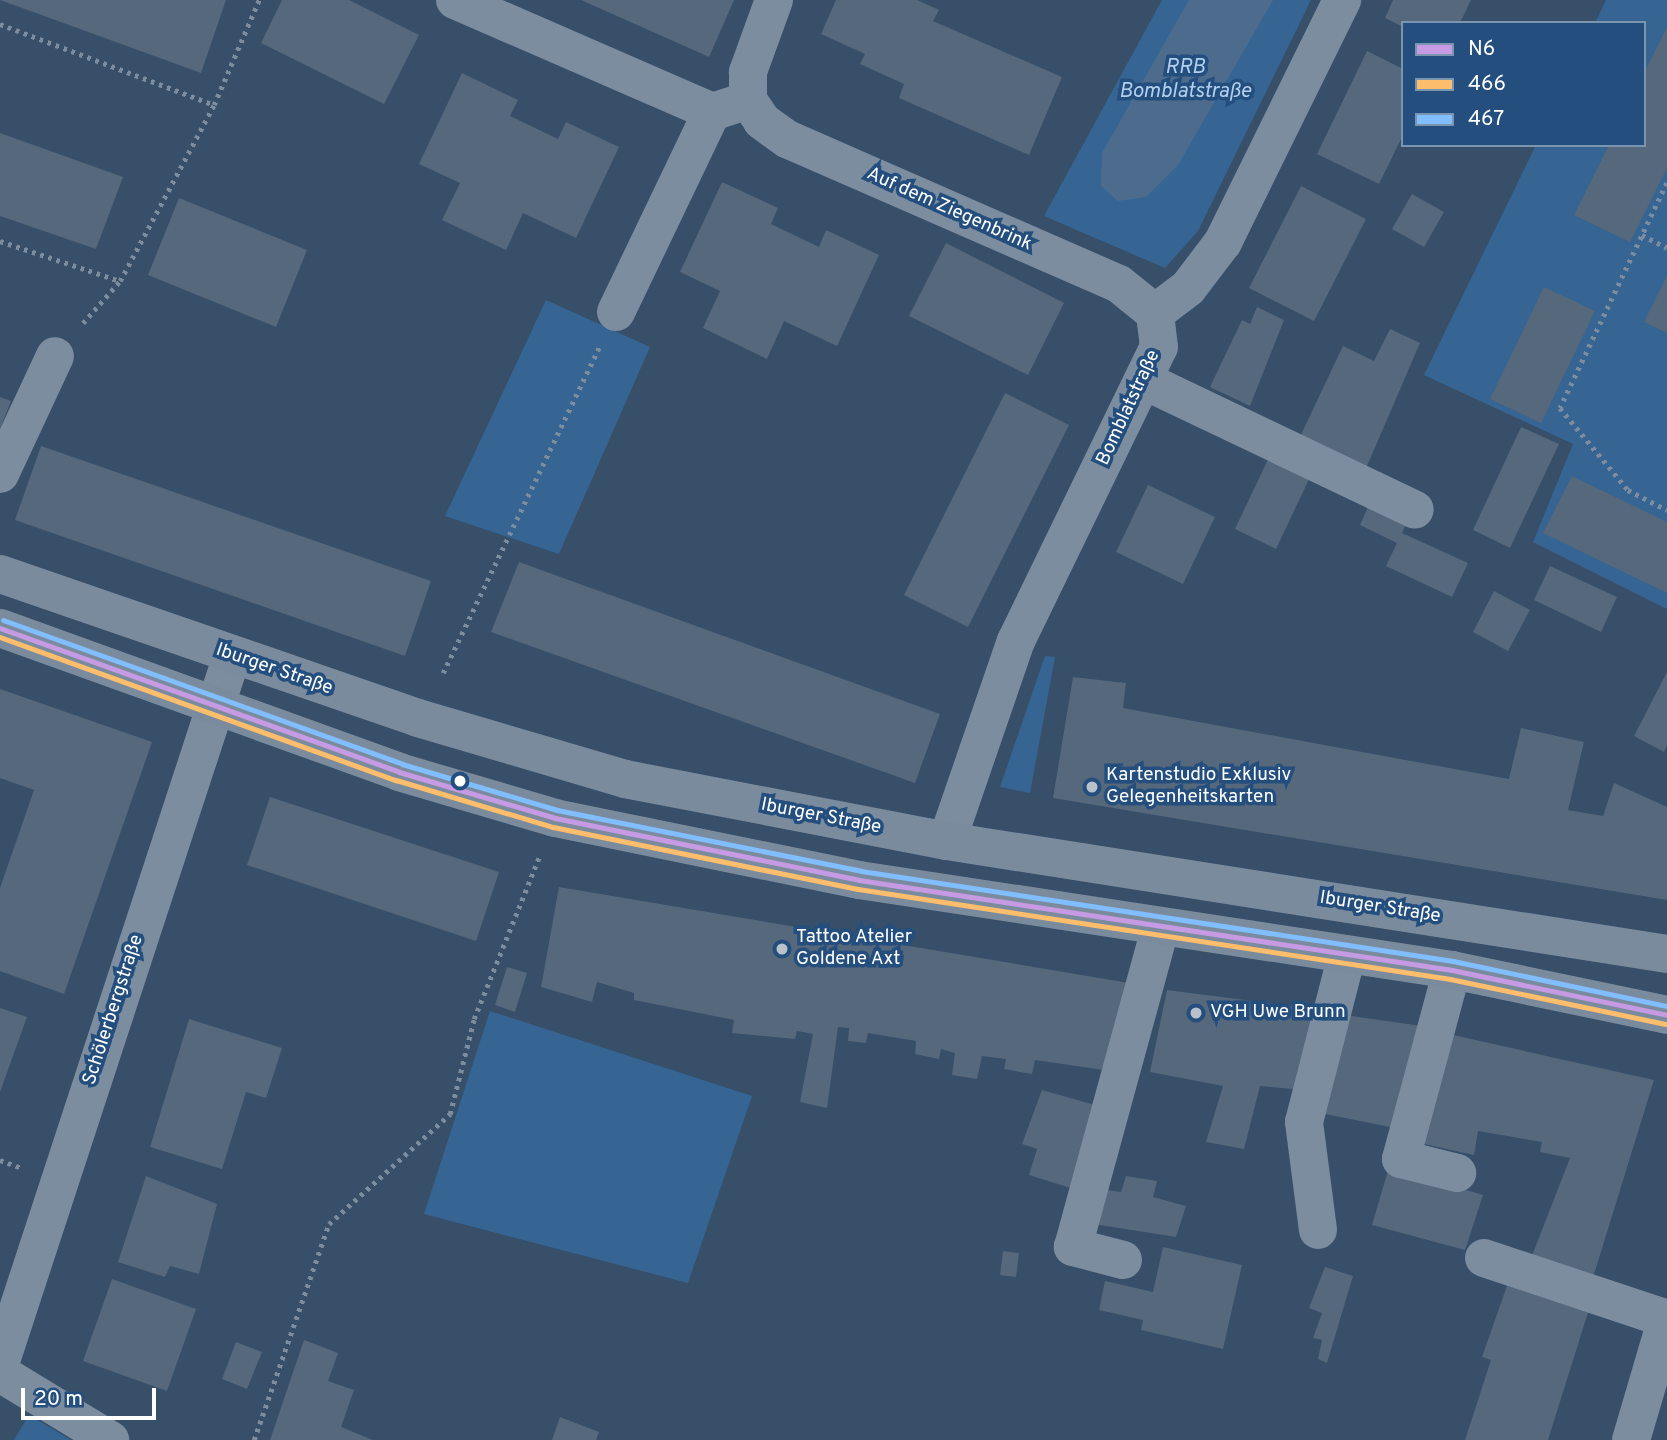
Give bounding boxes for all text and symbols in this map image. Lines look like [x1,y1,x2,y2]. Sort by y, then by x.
legend [1401,21,1646,147]
text: N6 [1468,36,1495,63]
water label: RRB Bomblatstraße [1119,55,1251,105]
text: 466 [1468,71,1506,98]
text: 467 [1468,106,1504,133]
street label: Auf dem Ziegenbrink [863,163,1035,257]
street label: Bomblatstraße [1092,347,1166,469]
street label: Iburger Straße [213,639,335,701]
place label: Kartenstudio Exklusiv Gelegenheitskarten [1106,765,1291,809]
unlabelled marker [453,774,467,788]
marker: Kartenstudio Exklusiv Gelegenheitskarten [1084,779,1100,795]
street label: Iburger Straße [759,794,883,840]
street label: Iburger Straße [1318,887,1442,929]
place label: Tattoo Atelier Goldene Axt [796,927,913,971]
street label: Schölerbergstraße [79,932,149,1088]
marker: Tattoo Atelier Goldene Axt [774,941,790,957]
place label: VGH Uwe Brunn [1210,1002,1346,1024]
marker: VGH Uwe Brunn [1188,1005,1204,1021]
scale bar [24,1374,159,1418]
text: 20 m [34,1386,83,1413]

